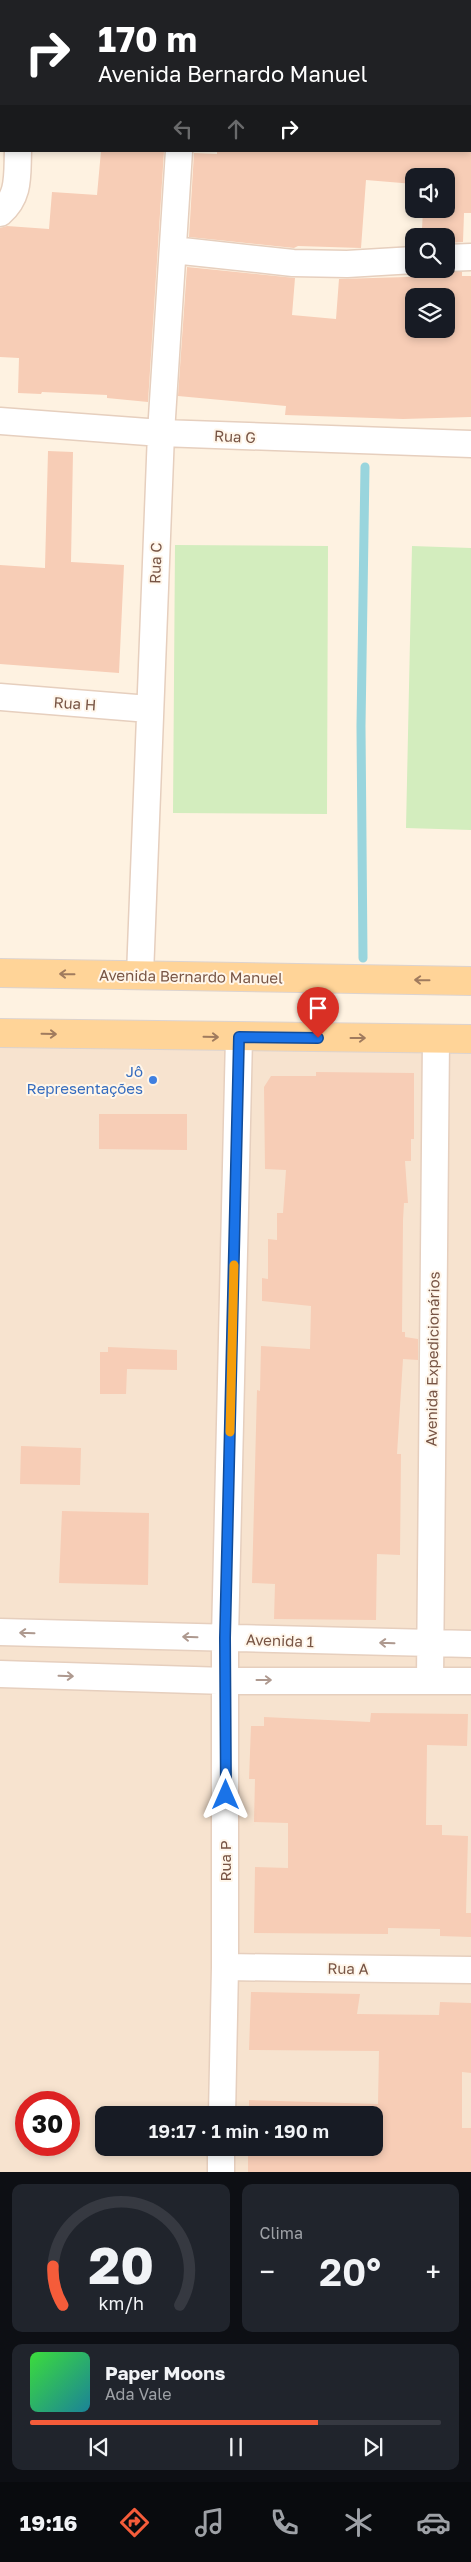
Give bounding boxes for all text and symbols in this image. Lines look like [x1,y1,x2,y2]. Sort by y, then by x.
text: 170 m [98,18,197,60]
icon: right [15,20,80,85]
text: Avenida Bernardo Manuel [98,60,368,87]
icon: left [169,115,197,143]
icon: ahead [222,115,250,143]
icon: right [275,115,303,143]
map controls [405,168,455,338]
button: sound [405,168,455,218]
button: search [405,228,455,278]
button: layers [405,288,455,338]
street label: Rua G [214,426,256,446]
street label: Rua C [145,542,165,584]
street label: Rua H [53,693,97,713]
street label: Avenida Bernardo Manuel [99,965,283,987]
one-way arrow [60,969,76,979]
one-way arrow [415,976,431,985]
pin [297,987,339,1038]
icon: arrive [304,994,332,1022]
one-way arrow [40,1029,56,1039]
one-way arrow [202,1032,219,1042]
one-way arrow [350,1033,366,1043]
place label: Jô Representações [27,1062,143,1097]
marker: Jô Representações [147,1074,159,1086]
street label: Avenida Expedicionários [421,1271,443,1447]
one-way arrow [20,1628,36,1638]
street label: Avenida 1 [246,1630,314,1650]
one-way arrow [182,1633,198,1642]
one-way arrow [380,1638,396,1648]
one-way arrow [58,1671,74,1681]
one-way arrow [255,1675,271,1685]
position arrow [199,1768,251,1820]
street label: Rua P [216,1840,234,1882]
street label: Rua A [327,1959,369,1977]
speed limit sign: 30 [15,2091,80,2156]
text: 19:17 · 1 min · 190 m [149,2119,329,2142]
text: Clima [260,2223,303,2243]
text: 20 [88,2233,154,2295]
text: 20° [319,2249,381,2294]
text: − [260,2255,275,2288]
text: + [426,2255,441,2288]
text: km/h [98,2292,143,2314]
text: Paper Moons [105,2361,225,2384]
text: Ada Vale [105,2384,171,2404]
icon: previous [85,2433,113,2461]
icon: pause [222,2433,250,2461]
icon: next [359,2433,387,2461]
icon: directions [117,2505,152,2540]
icon: music [192,2505,227,2540]
icon: phone [267,2505,302,2540]
icon: climate [341,2505,376,2540]
icon: car [416,2505,451,2540]
text: 19:16 [20,2509,78,2536]

